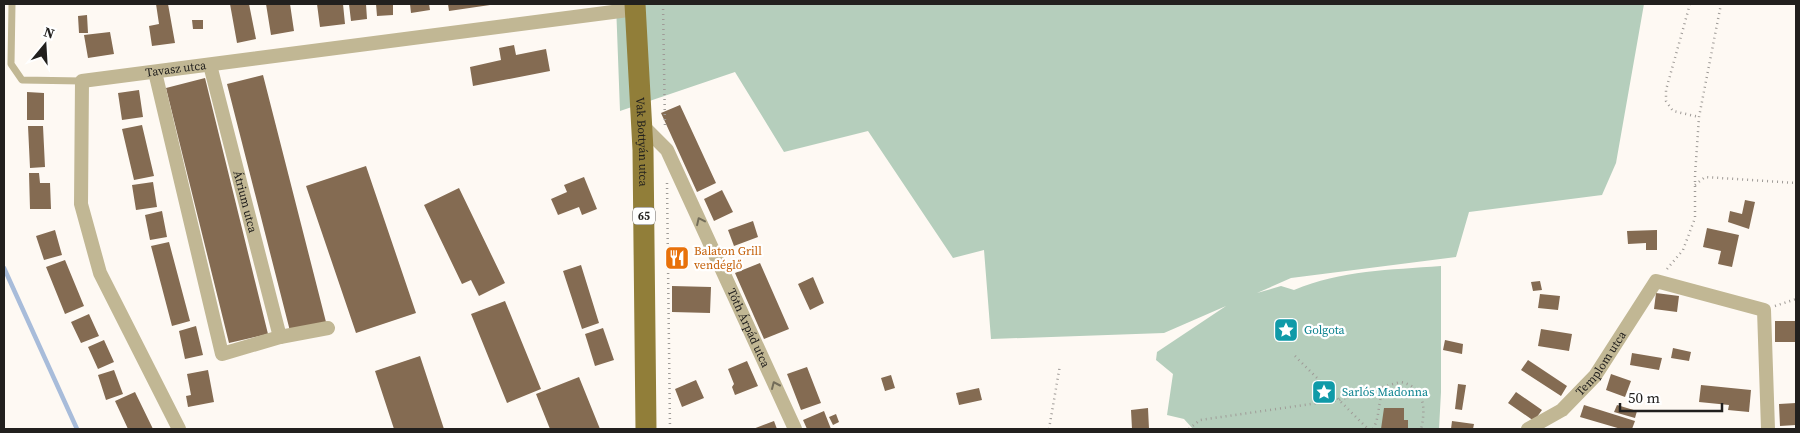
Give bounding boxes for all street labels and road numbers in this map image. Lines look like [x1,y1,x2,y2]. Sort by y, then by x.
street label: Tavasz utca [144,57,208,81]
street label: Vak Bottyán utca [632,97,651,188]
street label: Átrium utca [229,169,261,235]
road number: 65 [633,208,655,225]
street label: Tóth Árpád utca [723,286,774,371]
street label: Templom utca [1572,327,1630,399]

